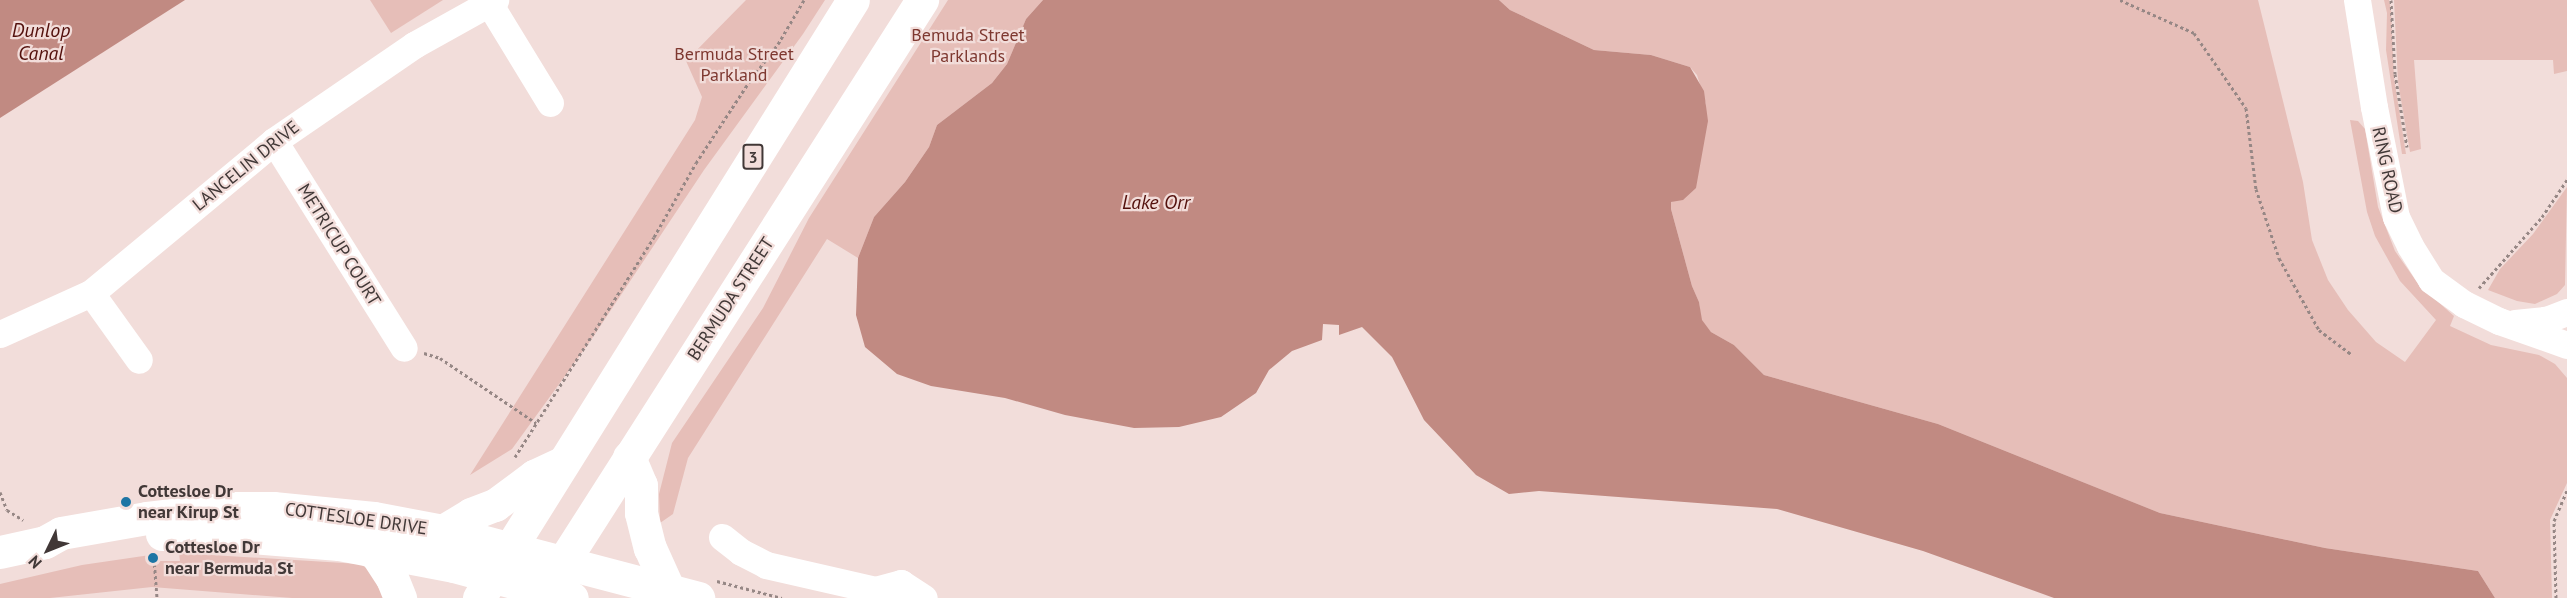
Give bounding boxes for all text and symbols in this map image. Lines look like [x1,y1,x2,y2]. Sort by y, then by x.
water label: Dunlop Canal [12,19,70,66]
park label: Bemuda Street Parklands [911,25,1025,68]
park label: Bermuda Street Parkland [674,44,794,86]
street label: LANCELIN DRIVE [188,116,304,216]
street label: RING ROAD [2367,125,2407,215]
road number: 3 [741,144,765,170]
street label: METRICUP COURT [293,180,385,310]
water label: Lake Orr [1122,190,1190,214]
street label: BERMUDA STREET [683,233,779,365]
place label: Cottesloe Dr near Kirup St [138,481,239,524]
marker: Cottesloe Dr near Kirup St [119,495,133,509]
street label: COTTESLOE DRIVE [284,498,428,540]
north arrow [18,520,78,580]
place label: Cottesloe Dr near Bermuda St [165,537,293,580]
marker: Cottesloe Dr near Bermuda St [146,551,160,565]
text: N [24,552,46,573]

